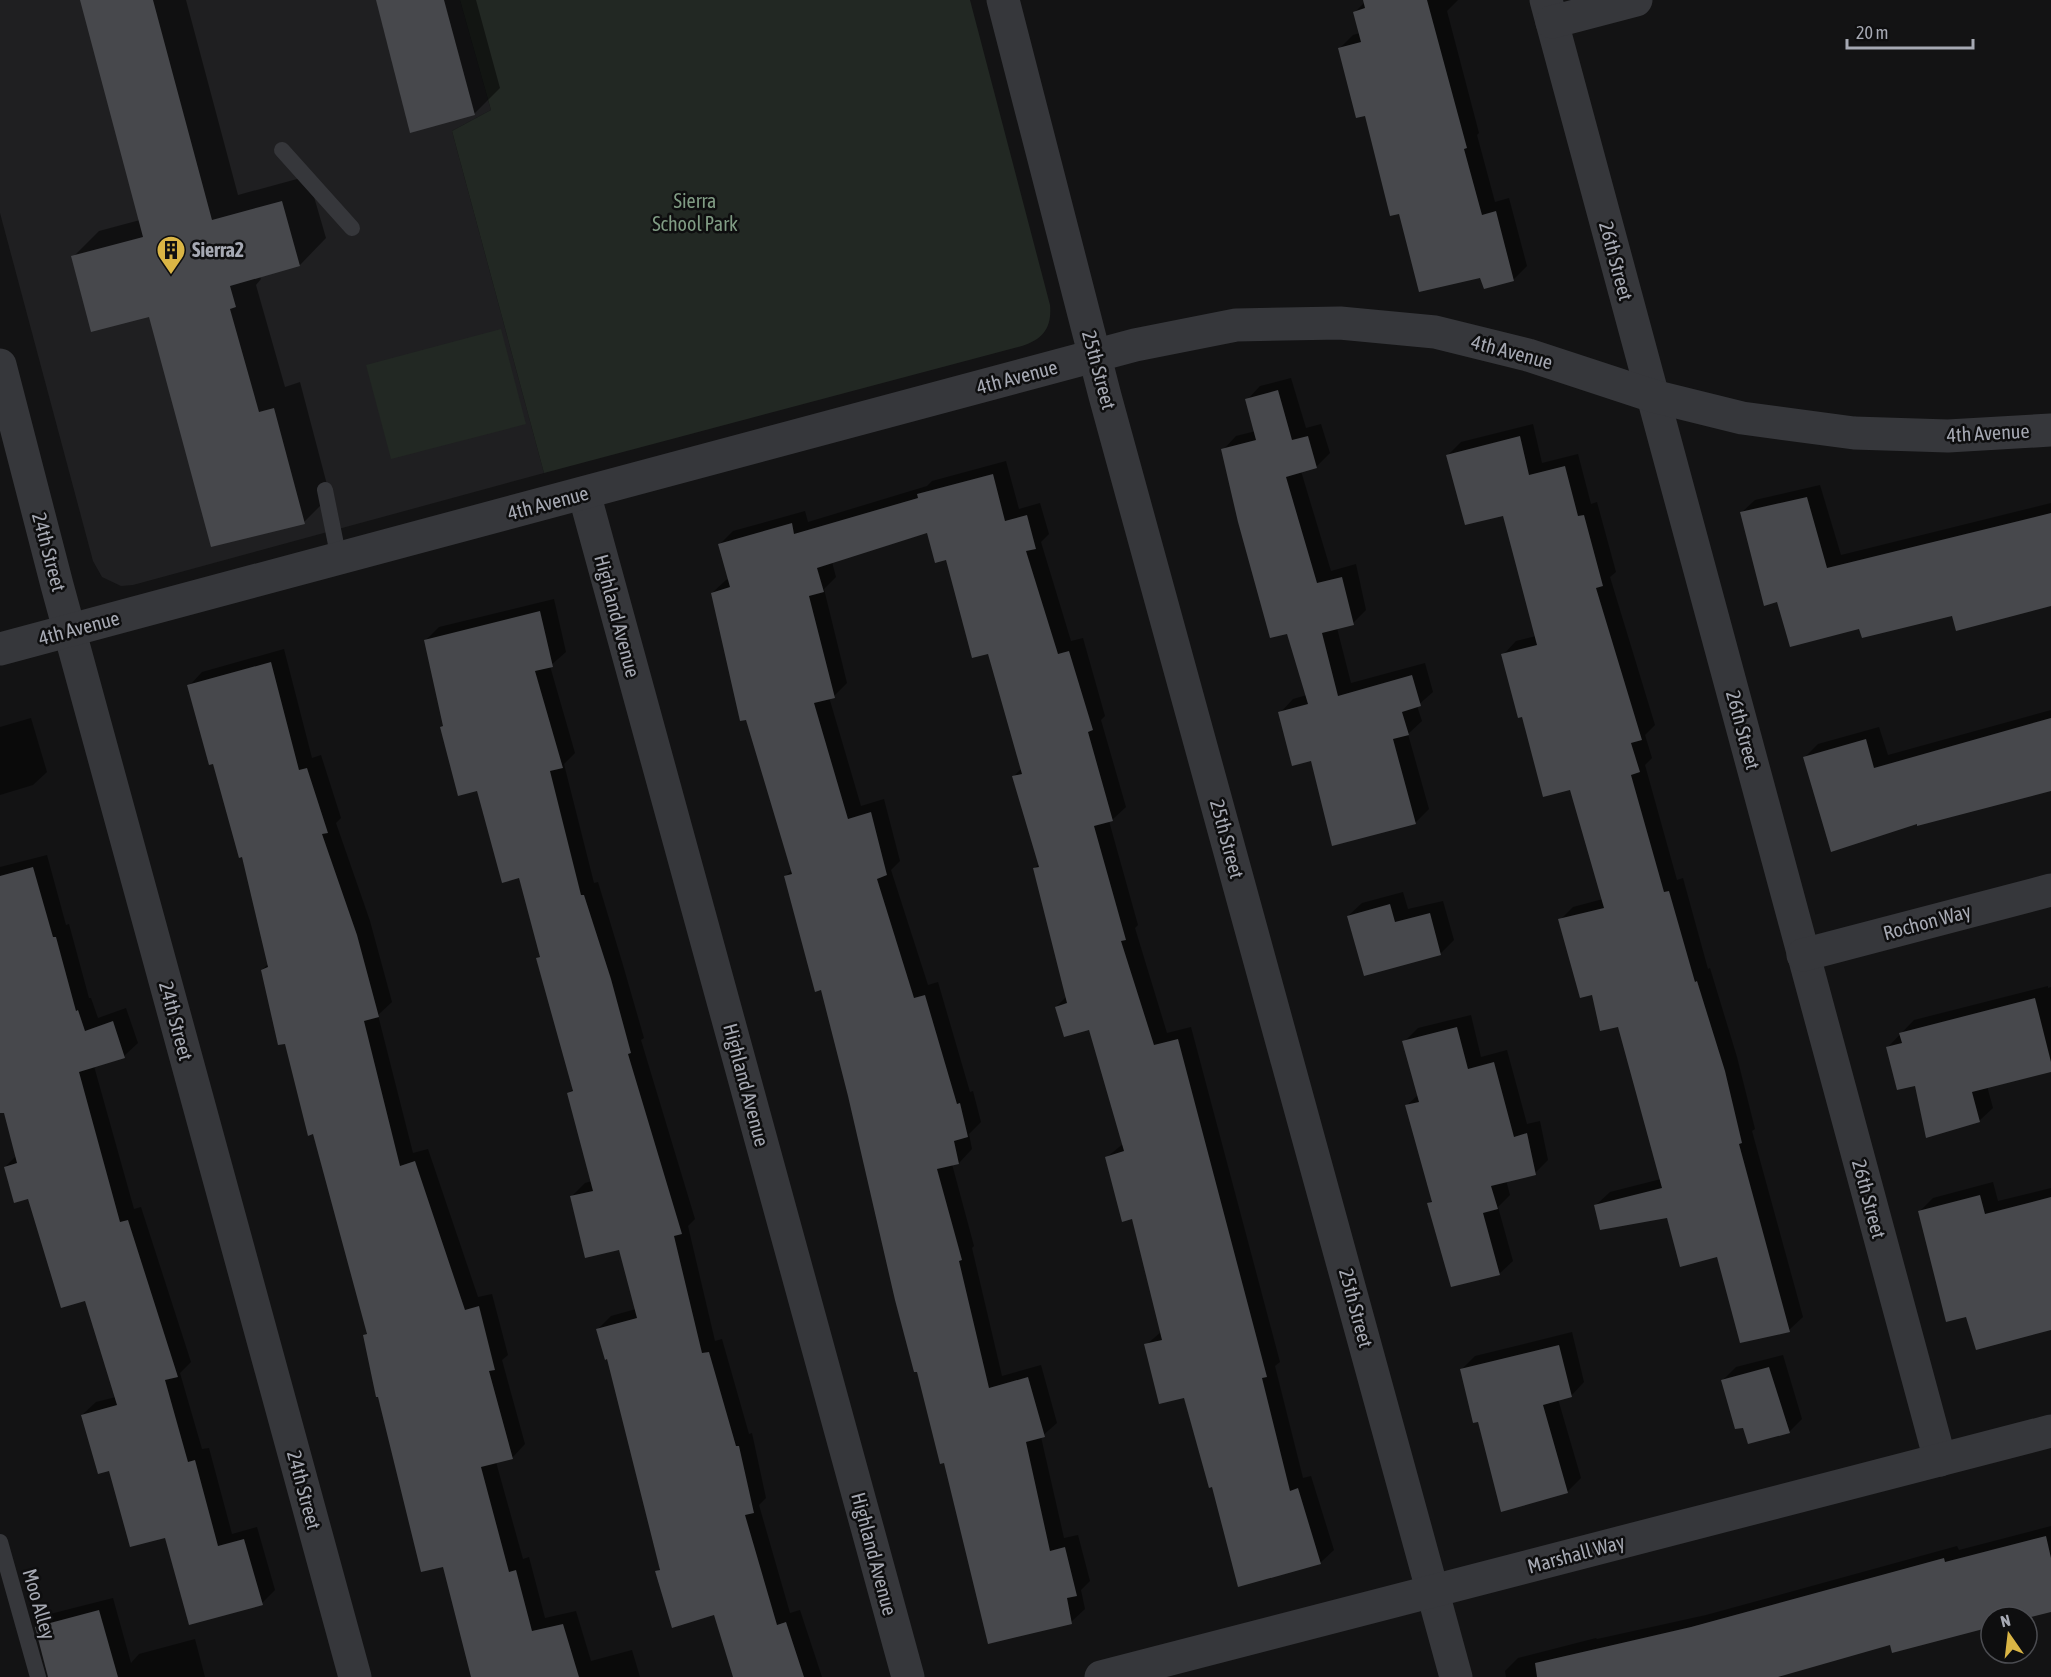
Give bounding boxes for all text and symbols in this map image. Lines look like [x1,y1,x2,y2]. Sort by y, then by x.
scale bar [1847,12,1973,50]
text: 20 m [1856,22,1888,43]
park label: Sierra School Park [652,189,738,235]
street label: 26th Street [1595,219,1638,303]
building icon: Sierra2 [155,234,187,276]
place label: Sierra2 [192,238,244,261]
street label: 25th Street [1078,328,1121,412]
street label: 4th Avenue [1469,330,1555,373]
street label: 4th Avenue [974,355,1060,398]
street label: 4th Avenue [1946,419,2030,446]
street label: 4th Avenue [505,481,591,524]
street label: 24th Street [28,510,71,594]
street label: Highland Avenue [590,552,645,680]
street label: 4th Avenue [36,606,122,649]
street label: 26th Street [1722,688,1765,772]
street label: 25th Street [1206,797,1249,881]
street label: Rochon Way [1881,899,1973,944]
street label: 24th Street [155,979,198,1063]
street label: Highland Avenue [719,1021,774,1149]
street label: 26th Street [1848,1157,1891,1241]
street label: 25th Street [1335,1266,1378,1350]
street label: 24th Street [283,1448,326,1532]
street label: Highland Avenue [847,1490,902,1618]
street label: Marshall Way [1525,1530,1627,1577]
street label: Moo Alley [18,1566,60,1642]
north arrow [1979,1605,2039,1665]
text: N [1999,1611,2012,1630]

